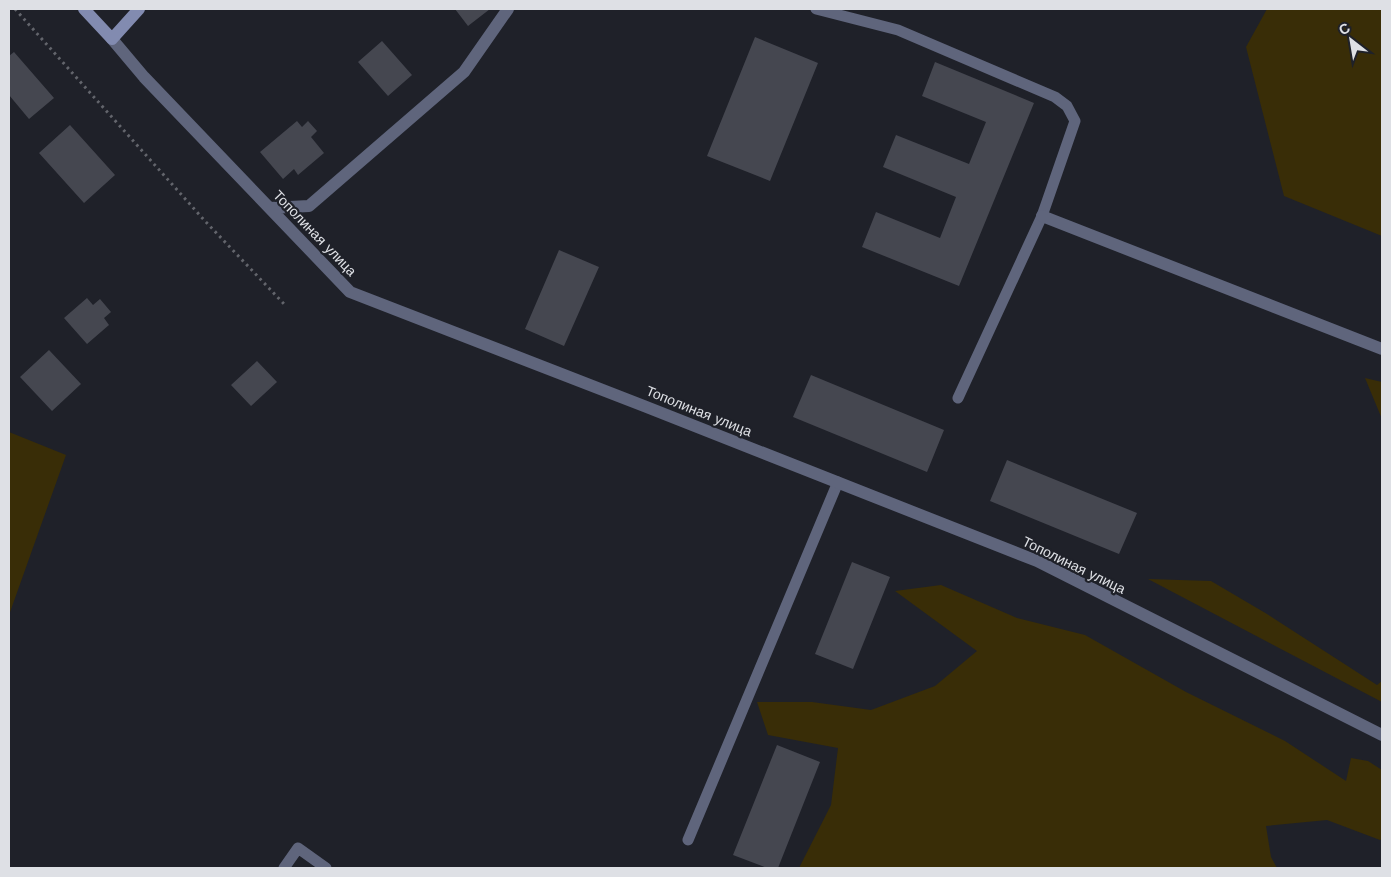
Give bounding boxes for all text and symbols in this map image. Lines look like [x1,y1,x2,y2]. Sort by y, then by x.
north arrow [1326,15,1376,65]
text: С [1336,19,1353,38]
street label: Тополиная улица [270,187,360,279]
street label: Тополиная улица [644,382,754,440]
street label: Тополиная улица [1020,533,1128,597]

